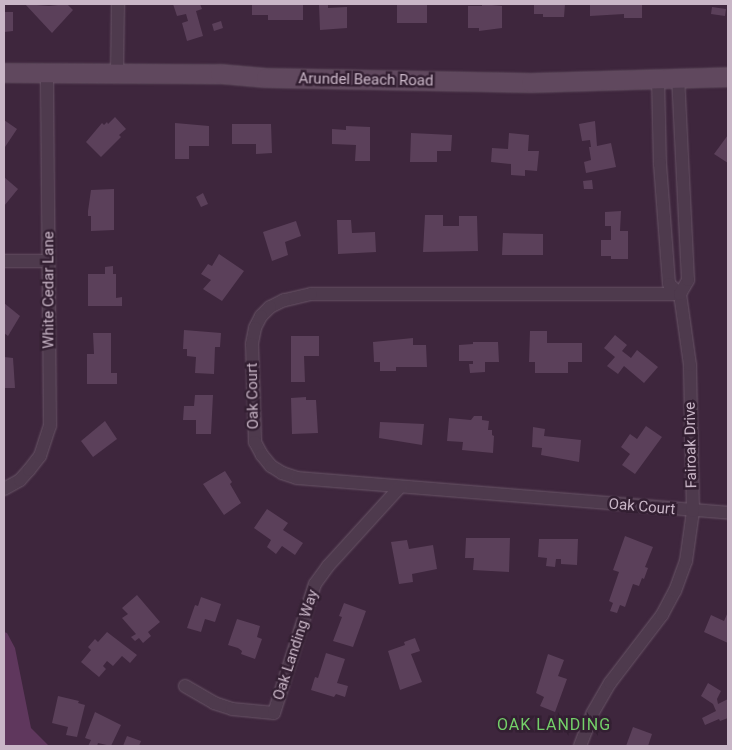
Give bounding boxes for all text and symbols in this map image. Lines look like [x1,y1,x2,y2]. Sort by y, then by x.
street label: Arundel Beach Road [298,70,434,90]
street label: White Cedar Lane [40,231,58,349]
street label: Oak Court [243,362,263,430]
street label: Fairoak Drive [681,402,701,488]
street label: Oak Court [608,495,676,519]
street label: Oak Landing Way [270,587,322,703]
district label: OAK LANDING [496,715,612,735]

